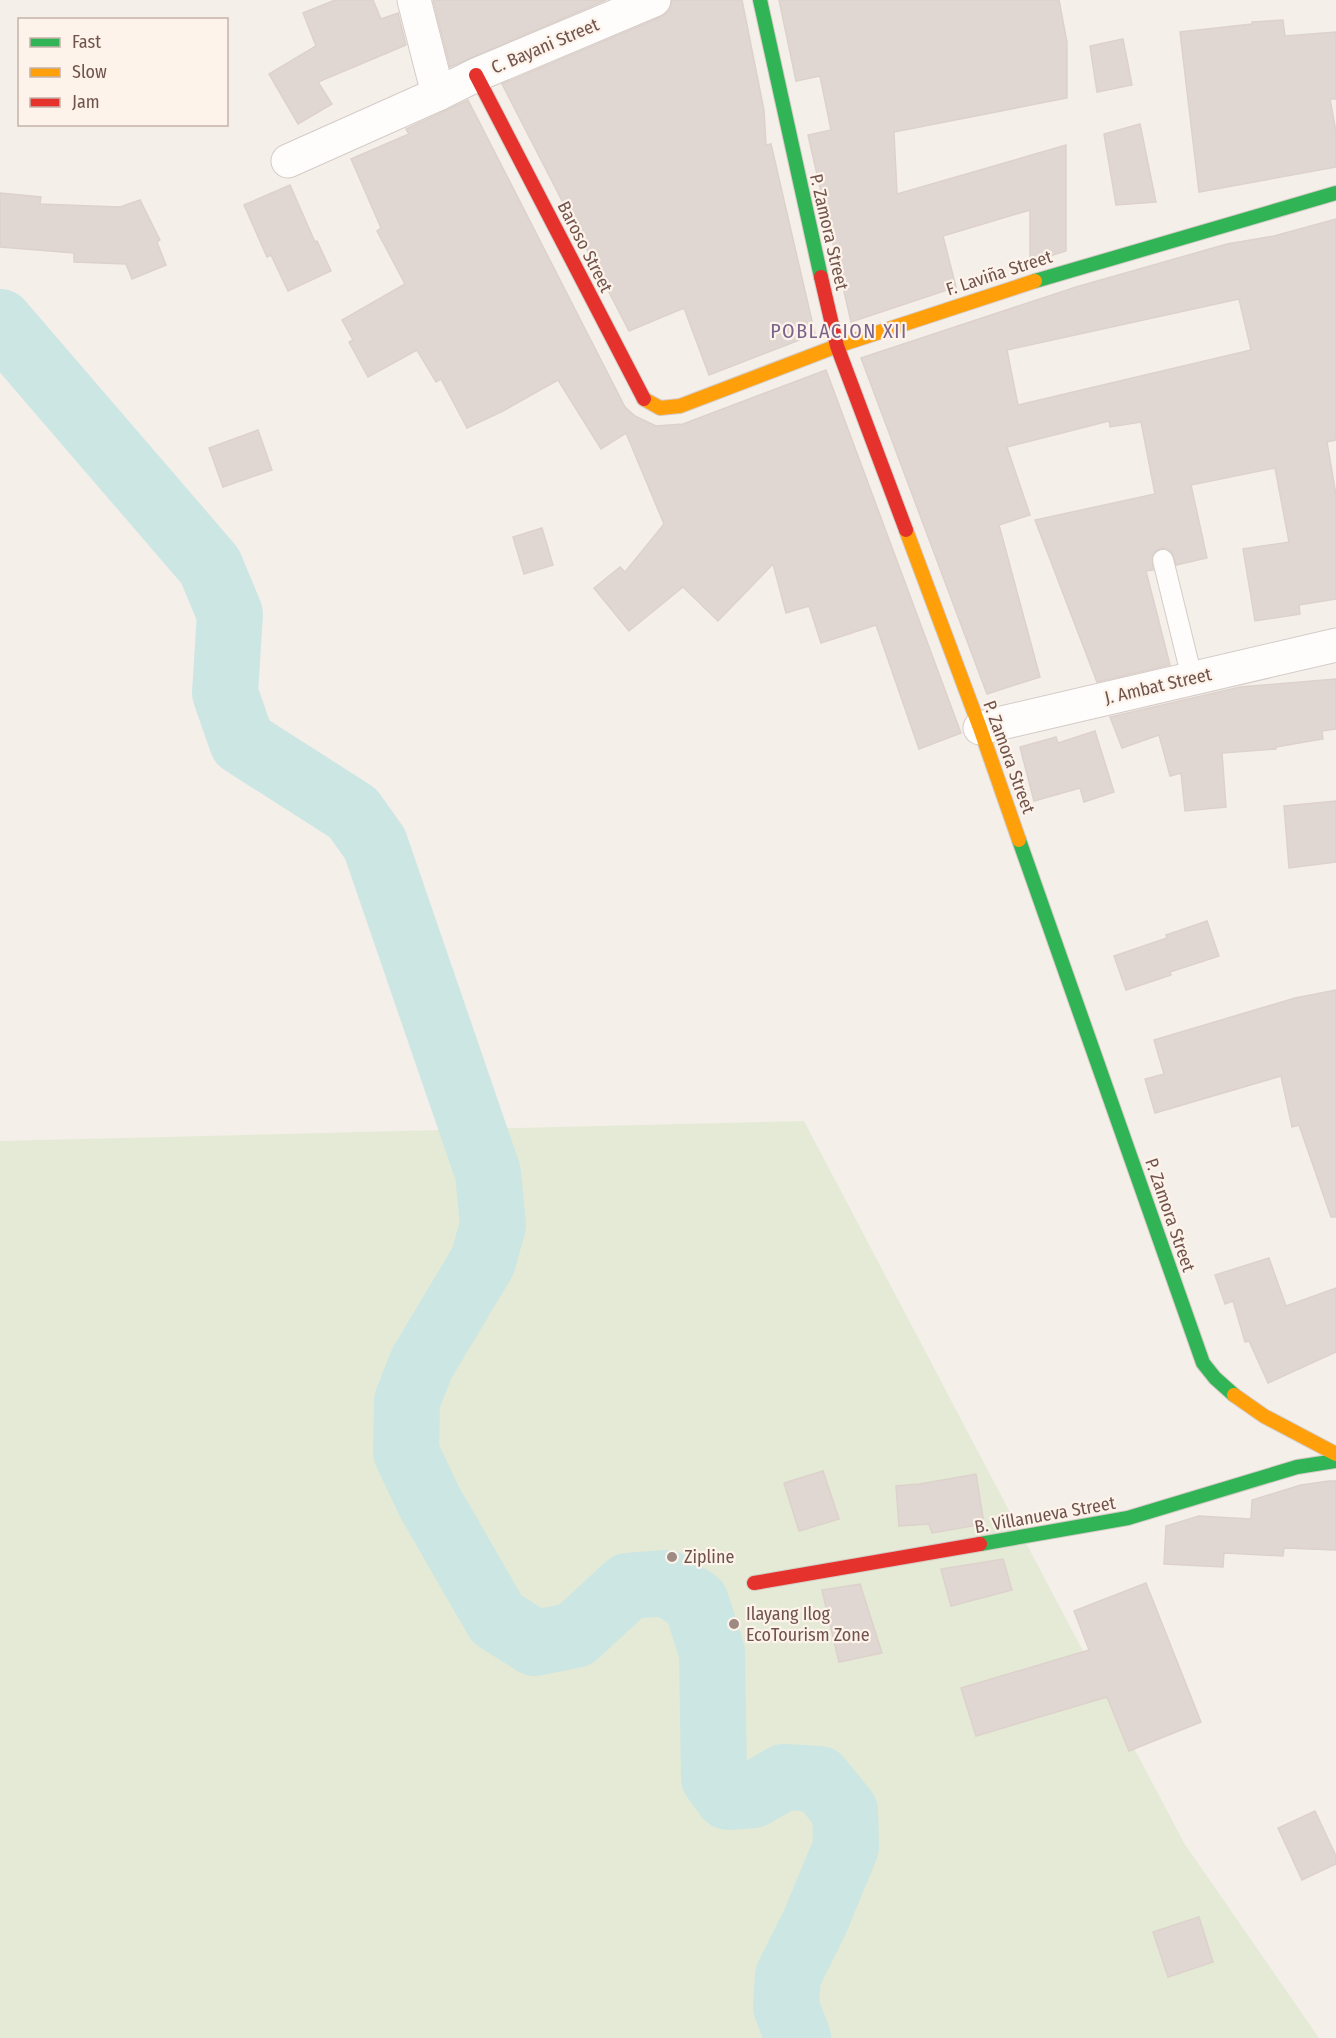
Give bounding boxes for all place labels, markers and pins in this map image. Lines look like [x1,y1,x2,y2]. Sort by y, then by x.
place label: Zipline [684,1546,734,1568]
marker: Zipline [665,1550,679,1564]
place label: Ilayang Ilog EcoTourism Zone [746,1603,870,1646]
marker: Ilayang Ilog EcoTourism Zone [727,1617,741,1631]

